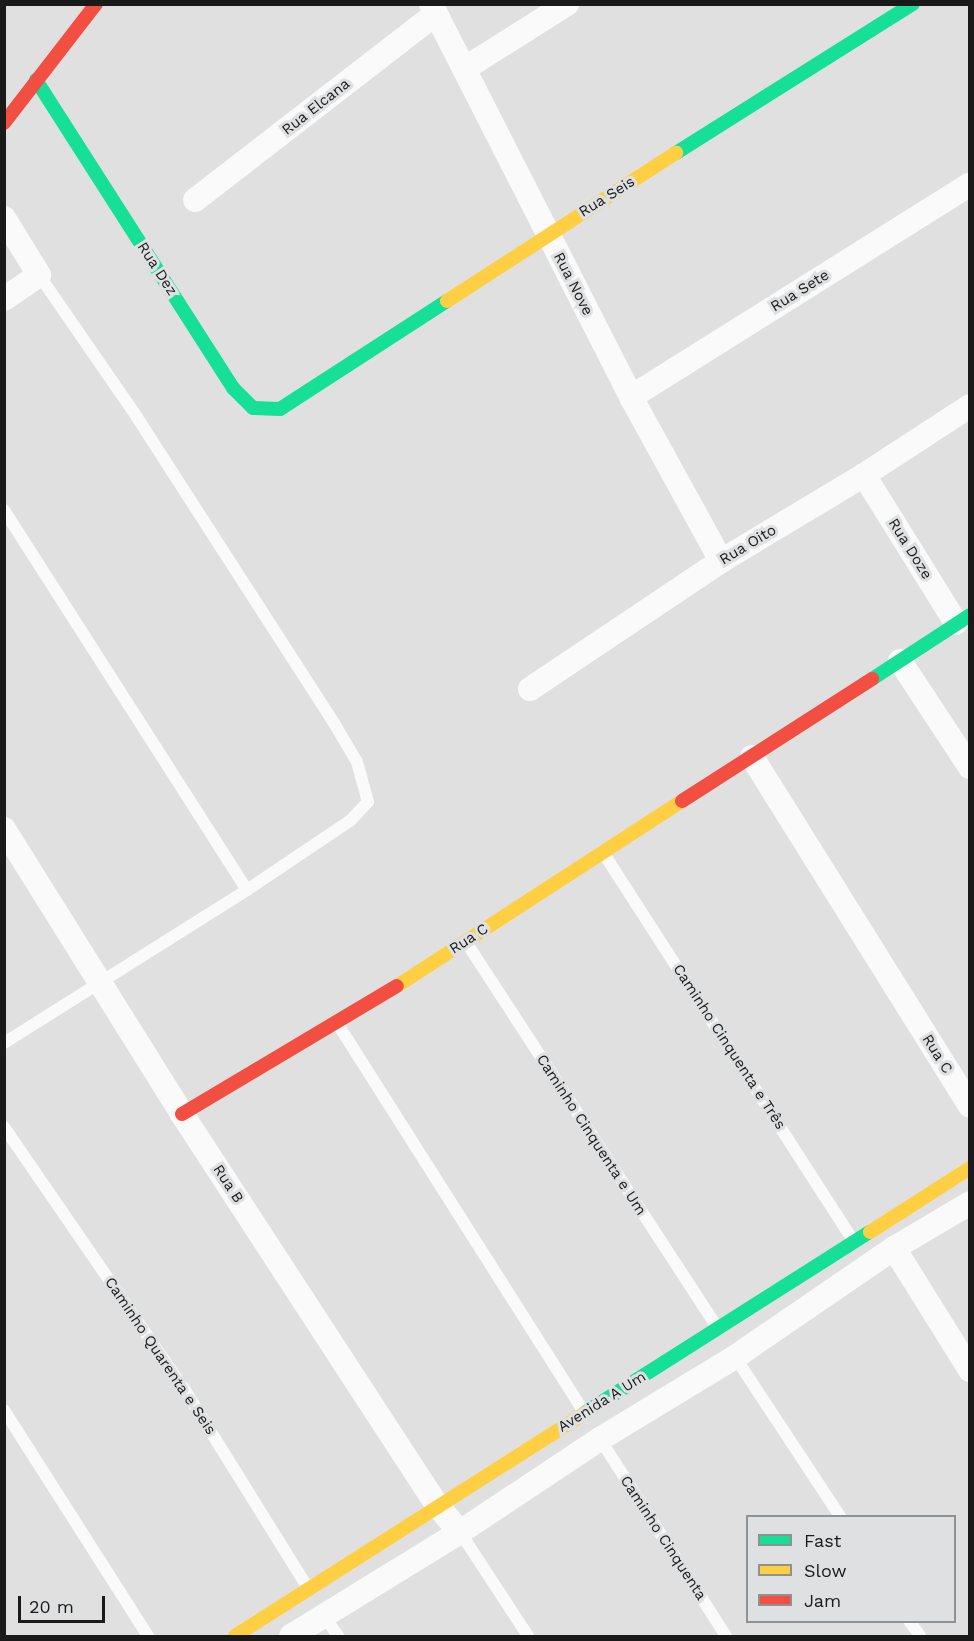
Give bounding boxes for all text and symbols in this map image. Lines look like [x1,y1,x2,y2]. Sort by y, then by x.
street label: Rua Elcana [278,75,354,139]
street label: Rua Seis [576,173,638,221]
street label: Rua Dez [133,239,181,299]
street label: Rua Nove [549,249,597,319]
street label: Rua Sete [767,266,833,316]
street label: Rua Doze [884,515,936,583]
street label: Rua Oito [716,521,780,569]
street label: Rua C [446,920,492,958]
street label: Caminho Cinquenta e Três [669,961,789,1133]
street label: Rua C [918,1031,956,1077]
street label: Caminho Cinquenta e Um [532,1051,650,1219]
street label: Rua B [209,1161,247,1207]
street label: Caminho Quarenta e Seis [100,1274,220,1438]
street label: Avenida A Um [554,1367,650,1437]
street label: Caminho Cinquenta [616,1472,710,1604]
legend [746,1515,956,1623]
text: Fast [804,1530,841,1551]
text: Slow [804,1560,847,1581]
scale bar [21,1584,108,1622]
text: Jam [804,1590,841,1611]
text: 20 m [29,1596,74,1617]

